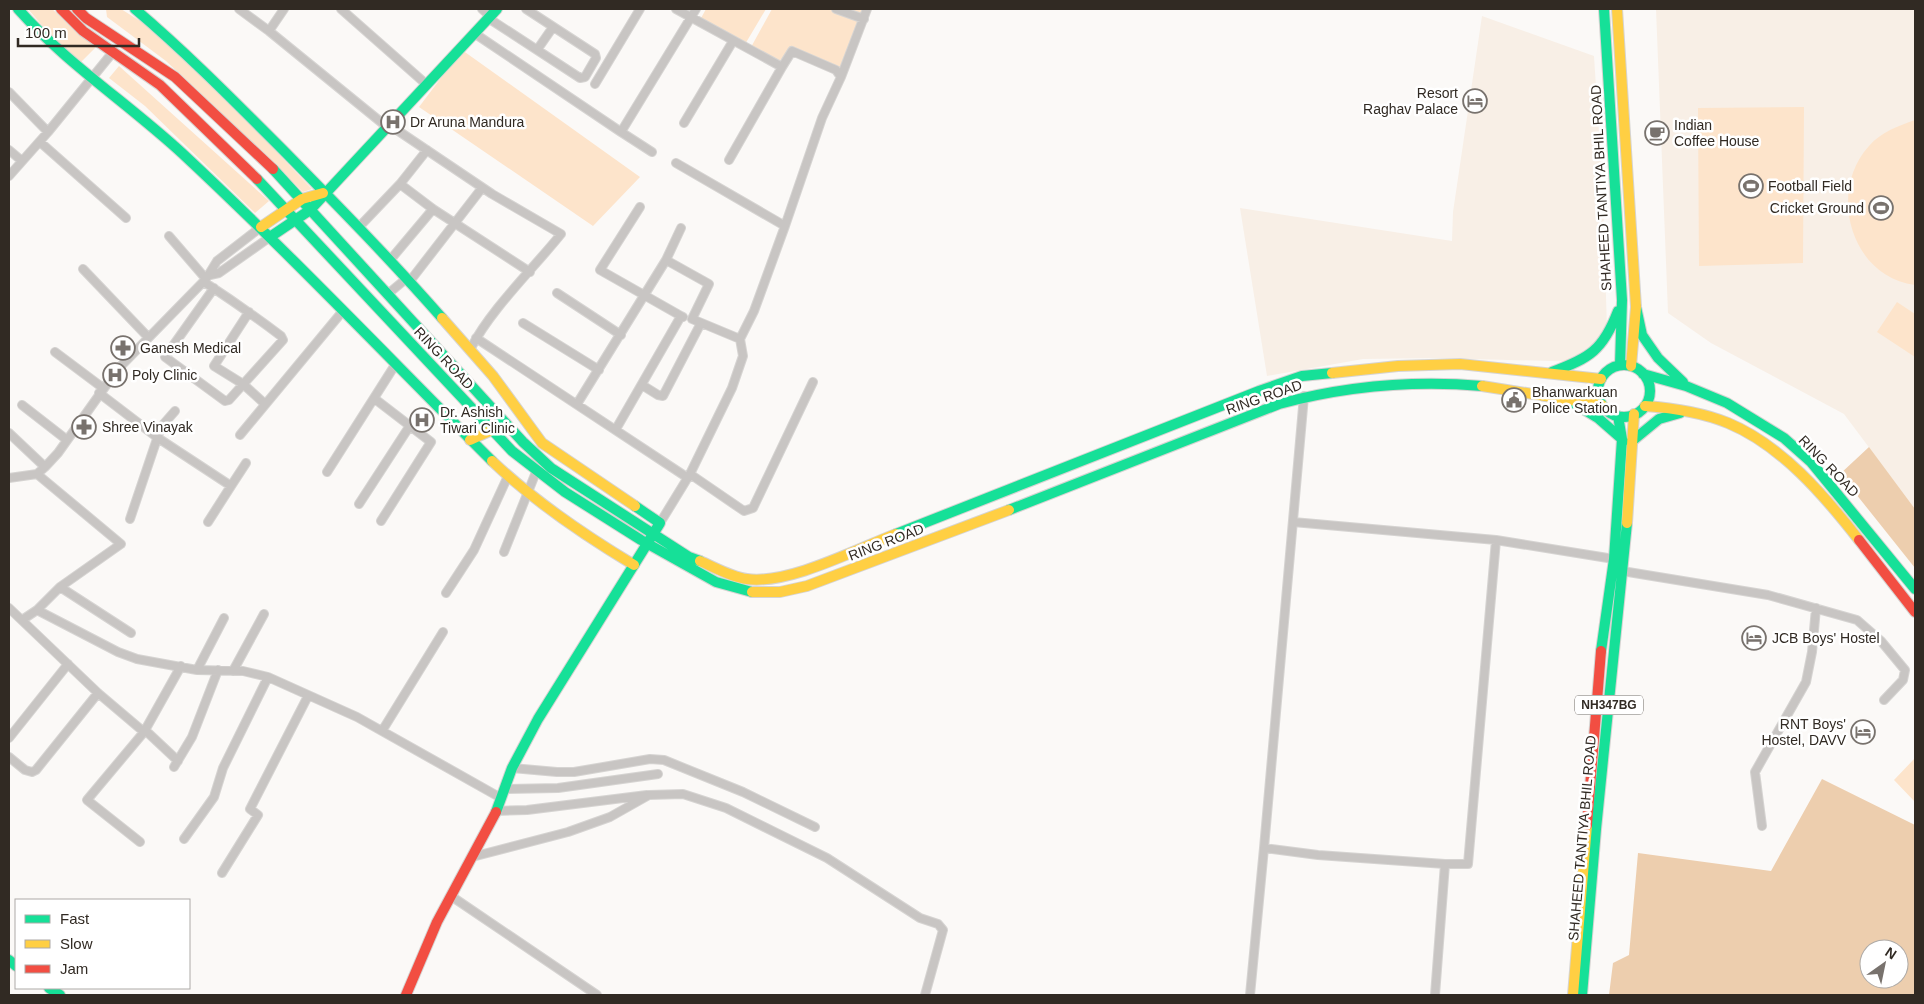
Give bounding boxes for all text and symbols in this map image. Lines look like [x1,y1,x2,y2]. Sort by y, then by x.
scale bar [18,15,139,47]
text: 100 m [25,24,67,41]
place label: Resort Raghav Palace [1363,85,1458,117]
street label: SHAHEED TANTIYA BHIL ROAD [1588,85,1614,291]
hotel icon: Resort Raghav Palace [1462,88,1488,114]
hospital icon: Dr Aruna Mandura [380,109,406,135]
place label: Dr Aruna Mandura [410,114,525,130]
place label: Indian Coffee House [1674,117,1760,149]
cafe icon: Indian Coffee House [1644,120,1670,146]
sports icon: Football Field [1738,173,1764,199]
place label: Football Field [1768,178,1852,194]
sports icon: Cricket Ground [1868,195,1894,221]
place label: Cricket Ground [1770,200,1864,216]
street label: RING ROAD [411,324,477,392]
pharmacy icon: Ganesh Medical [110,335,136,361]
place label: Ganesh Medical [140,340,241,356]
hospital icon: Poly Clinic [102,362,128,388]
place label: Poly Clinic [132,367,197,383]
street label: RING ROAD [1224,377,1304,417]
place label: Bhanwarkuan Police Station [1532,384,1618,416]
public building icon: Bhanwarkuan Police Station [1501,387,1527,413]
place label: Dr. Ashish Tiwari Clinic [440,404,515,436]
hospital icon: Dr. Ashish Tiwari Clinic [409,407,435,433]
pharmacy icon: Shree Vinayak [71,414,97,440]
place label: Shree Vinayak [102,419,194,435]
street label: RING ROAD [1796,432,1862,500]
street label: RING ROAD [846,520,926,564]
hotel icon: JCB Boys' Hostel [1741,625,1767,651]
place label: JCB Boys' Hostel [1772,630,1880,646]
road number: NH347BG [1575,696,1643,714]
place label: RNT Boys' Hostel, DAVV [1761,716,1847,748]
hotel icon: RNT Boys' Hostel, DAVV [1850,719,1876,745]
street label: SHAHEED TANTIYA BHIL ROAD [1565,734,1599,942]
legend [15,899,190,989]
text: Fast [60,910,90,927]
text: Slow [60,935,93,952]
north arrow [1859,939,1909,989]
text: N [1882,944,1900,963]
text: Jam [60,960,88,977]

